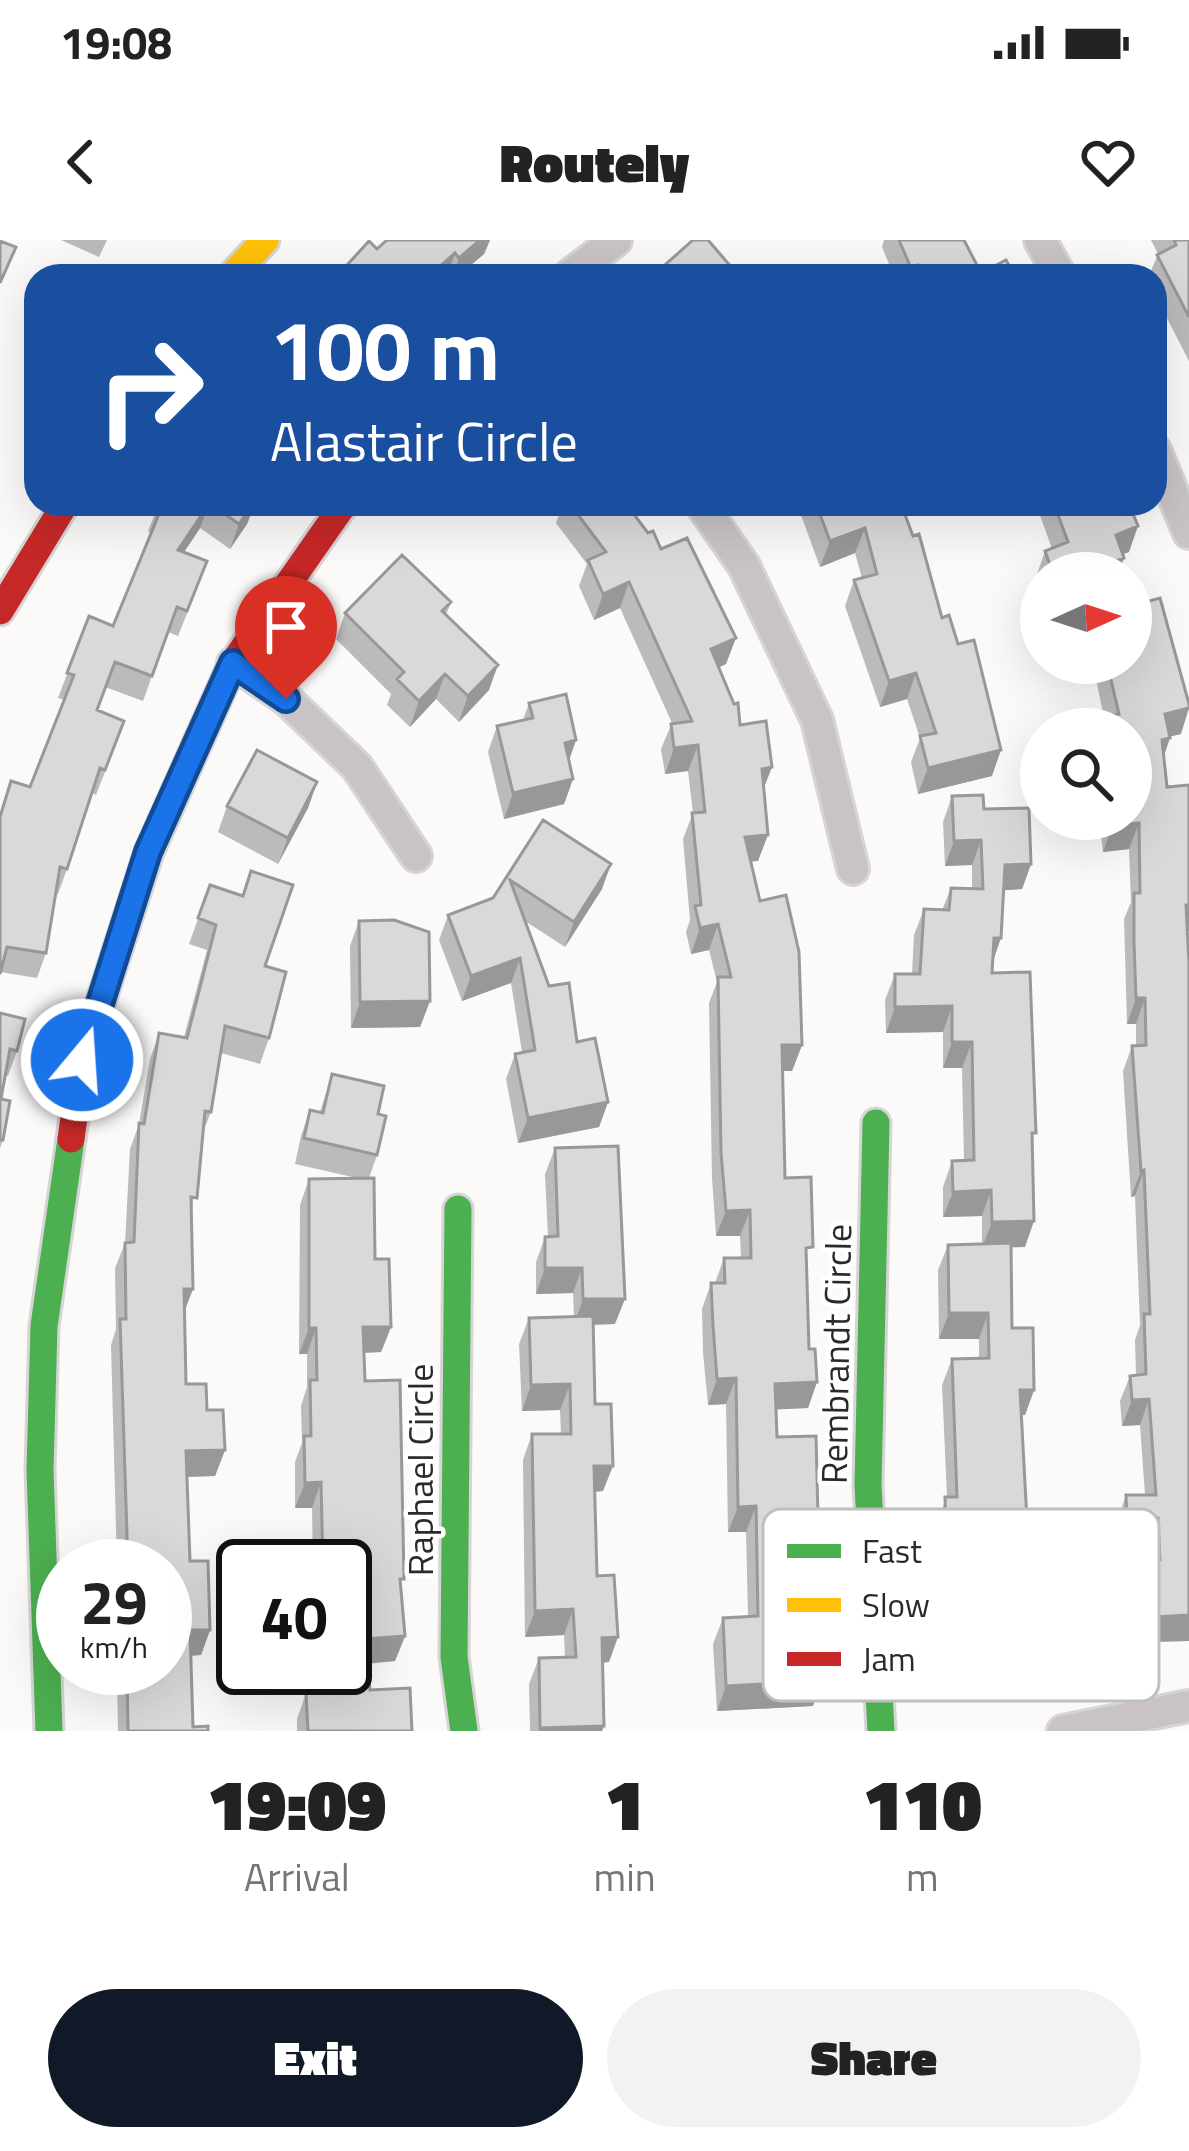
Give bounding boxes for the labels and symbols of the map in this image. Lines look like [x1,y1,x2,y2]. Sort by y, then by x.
north arrow [1020,552,1152,684]
pin [235,576,337,699]
position arrow [19,997,145,1123]
street label: Rembrandt Circle [806,1223,865,1485]
street label: Raphael Circle [392,1364,447,1576]
legend [763,1509,1159,1701]
text: Fast [862,1526,922,1576]
speed limit sign: 40 [216,1539,372,1695]
text: Slow [862,1580,930,1630]
text: Jam [862,1634,916,1684]

